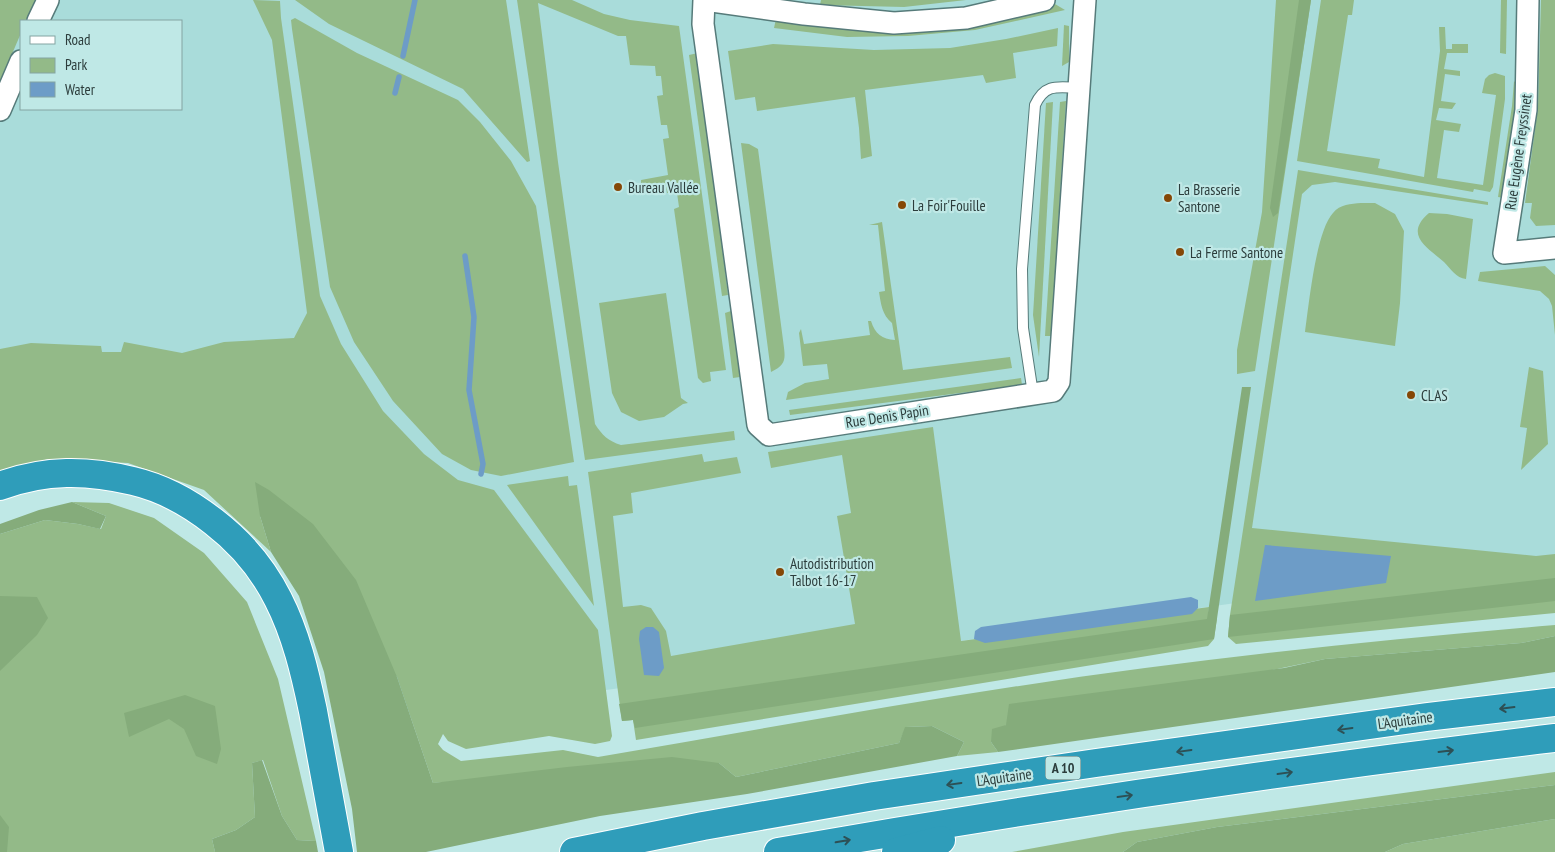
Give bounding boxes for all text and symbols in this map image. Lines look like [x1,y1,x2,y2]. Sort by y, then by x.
legend [20,20,182,110]
text: Road [65,30,91,49]
text: Park [65,55,87,74]
text: Water [65,80,96,99]
street label: Rue Eugène Freyssinet [1500,93,1536,211]
place label: Bureau Vallée [628,178,699,197]
place label: La Brasserie Santone [1178,180,1240,216]
marker: Bureau Vallée [612,181,624,193]
marker: La Brasserie Santone [1162,192,1174,204]
place label: La Foir'Fouille [912,196,986,215]
marker: La Foir'Fouille [896,199,908,211]
place label: La Ferme Santone [1190,243,1283,262]
marker: La Ferme Santone [1174,246,1186,258]
place label: CLAS [1421,386,1448,405]
marker: CLAS [1405,389,1417,401]
street label: Rue Denis Papin [844,400,930,432]
place label: Autodistribution Talbot 16-17 [790,554,874,590]
marker: Autodistribution Talbot 16-17 [774,566,786,578]
one-way arrow [1499,703,1515,713]
street label: L'Aquitaine [1376,707,1434,733]
one-way arrow [1338,724,1354,734]
one-way arrow [1177,746,1193,756]
one-way arrow [1438,746,1454,756]
road number: A 10 [1046,756,1080,780]
street label: L'Aquitaine [975,764,1033,790]
one-way arrow [1277,768,1293,778]
one-way arrow [947,779,963,789]
one-way arrow [1116,790,1132,800]
one-way arrow [835,835,851,845]

